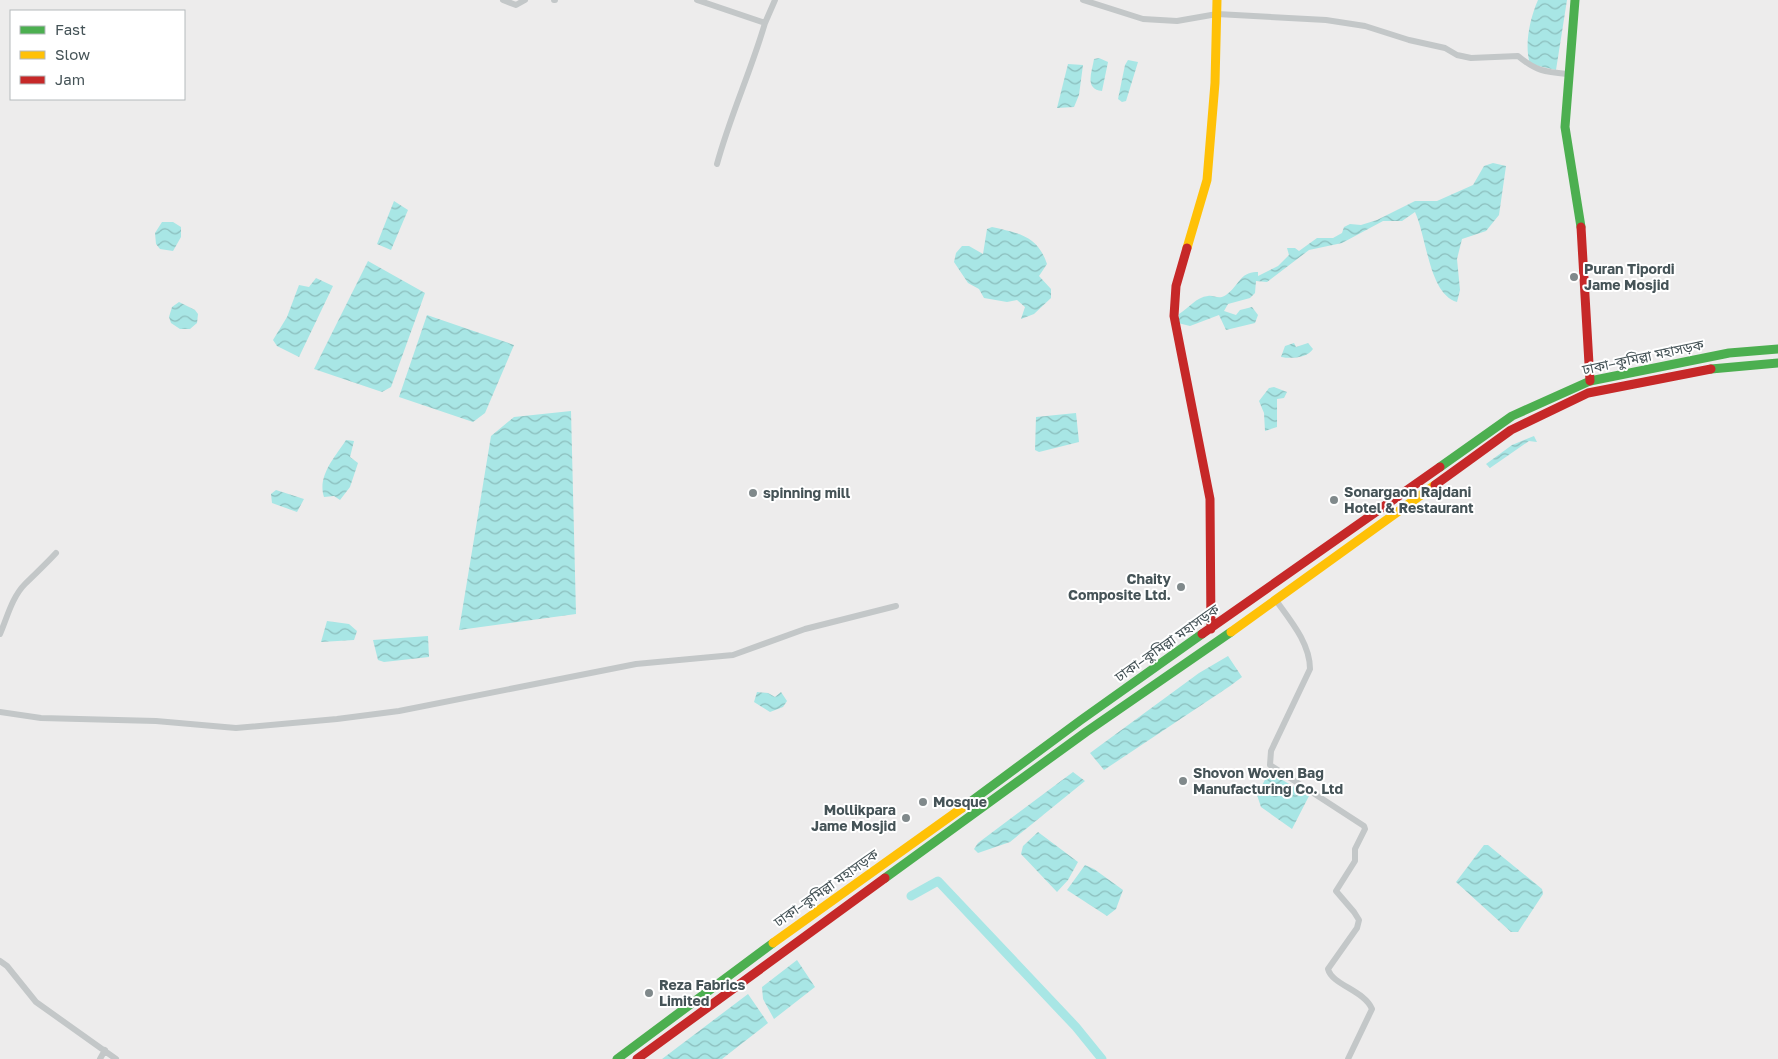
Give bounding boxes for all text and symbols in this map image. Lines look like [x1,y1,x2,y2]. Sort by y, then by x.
legend [10,10,185,100]
text: Fast [55,20,86,38]
text: Slow [55,45,90,63]
text: Jam [55,70,85,88]
place label: Puran Tipordi Jame Mosjid [1584,260,1675,293]
marker: Puran Tipordi Jame Mosjid [1568,271,1580,283]
street label: ঢাকা–কুমিল্লা মহাসড়ক [1580,335,1706,379]
place label: Sonargaon Rajdani Hotel & Restaurant [1344,483,1474,516]
place label: spinning mill [763,484,850,501]
marker: spinning mill [747,487,759,499]
marker: Sonargaon Rajdani Hotel & Restaurant [1328,494,1340,506]
place label: Chaity Composite Ltd. [1068,570,1172,603]
marker: Chaity Composite Ltd. [1175,581,1187,593]
street label: ঢাকা–কুমিল্লা মহাসড়ক [1110,600,1223,686]
place label: Shovon Woven Bag Manufacturing Co. Ltd [1193,764,1343,797]
marker: Shovon Woven Bag Manufacturing Co. Ltd [1177,775,1189,787]
place label: Mosque [933,793,987,810]
marker: Mosque [917,796,929,808]
place label: Mollikpara Jame Mosjid [811,801,896,834]
marker: Mollikpara Jame Mosjid [900,812,912,824]
street label: ঢাকা–কুমিল্লা মহাসড়ক [769,845,882,931]
place label: Reza Fabrics Limited [659,976,746,1009]
marker: Reza Fabrics Limited [643,987,655,999]

